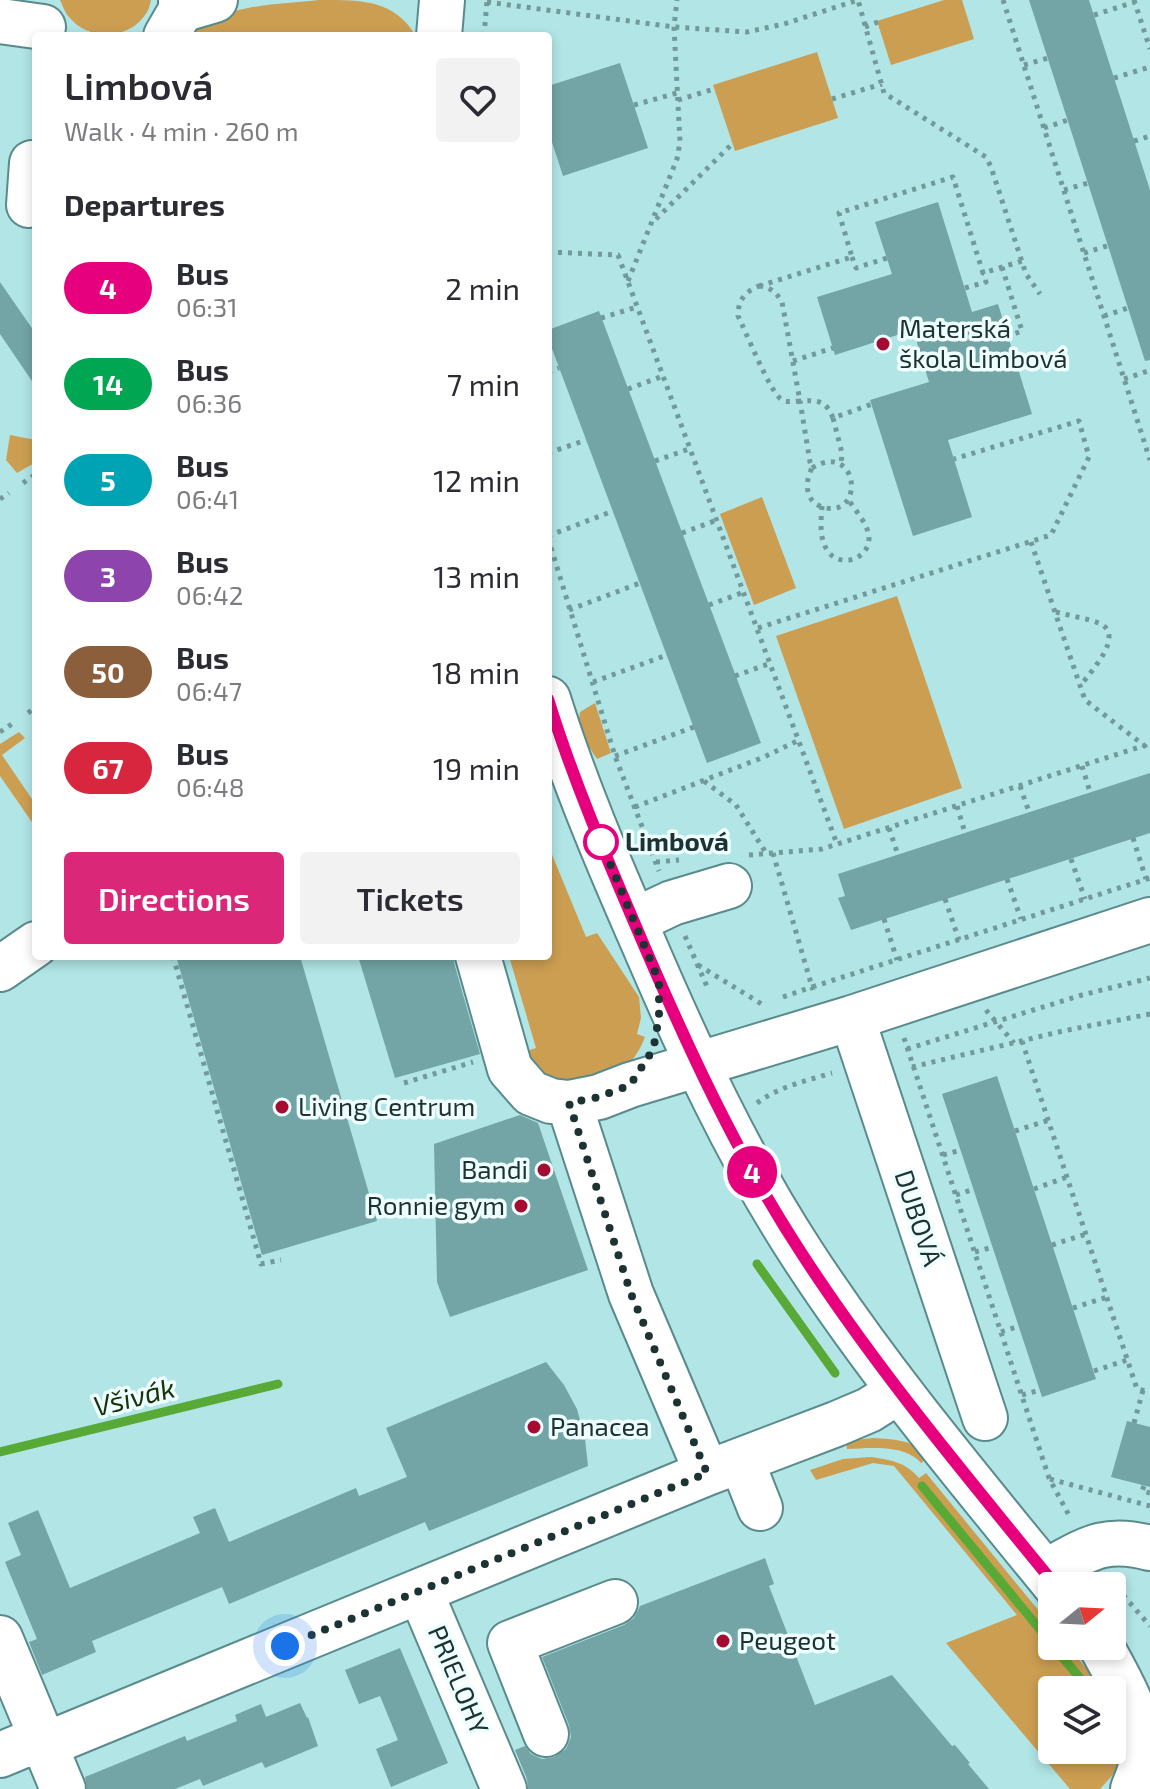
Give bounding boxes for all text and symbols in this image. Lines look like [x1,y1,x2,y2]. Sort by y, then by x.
button: heart [436,58,520,142]
text: Limbová [64,62,213,108]
text: Walk · 4 min · 260 m [64,115,299,146]
text: Departures [64,186,225,222]
text: Bus [176,255,229,291]
text: 2 min [445,270,520,306]
text: 4 [99,271,117,305]
text: 06:31 [176,291,238,322]
place label: Materská škola Limbová [899,312,1068,373]
marker: Materská škola Limbová [874,335,892,353]
text: Bus [176,351,229,387]
text: 7 min [447,366,520,402]
text: 14 [93,367,123,401]
text: 06:36 [176,387,242,418]
text: Bus [176,447,229,483]
text: 12 min [433,462,520,498]
text: 5 [100,463,116,497]
text: 06:41 [176,483,239,514]
text: Bus [176,543,229,579]
text: 13 min [434,558,520,594]
text: 3 [100,559,116,593]
text: 06:42 [176,579,243,610]
text: Bus [176,639,229,675]
text: 18 min [432,654,520,690]
text: 50 [91,655,125,689]
text: 06:47 [176,675,242,706]
text: Bus [176,735,229,771]
text: 19 min [433,750,520,786]
text: 67 [92,751,124,785]
text: 06:48 [176,771,244,802]
marker: Limbová [584,825,618,859]
place label: Limbová [625,825,729,856]
button: Directions [64,852,284,944]
button: Tickets [300,852,520,944]
place label: Living Centrum [298,1090,475,1121]
marker: Living Centrum [273,1098,291,1116]
line badge: 4 [726,1146,778,1198]
place label: Bandi [461,1153,528,1184]
text: 4 [743,1155,761,1189]
marker: Bandi [535,1161,553,1179]
street label: DUBOVÁ [889,1166,949,1269]
place label: Ronnie gym [367,1189,505,1220]
marker: Ronnie gym [512,1197,530,1215]
water label: Všivák [89,1369,178,1423]
place label: Panacea [550,1410,650,1441]
marker: Panacea [525,1418,543,1436]
north arrow [1038,1572,1126,1660]
map controls [1038,1572,1126,1764]
street label: PRIELOHY [423,1620,496,1739]
place label: Peugeot [739,1624,836,1655]
your location [265,1626,305,1666]
marker: Peugeot [714,1632,732,1650]
button: layers [1038,1676,1126,1764]

